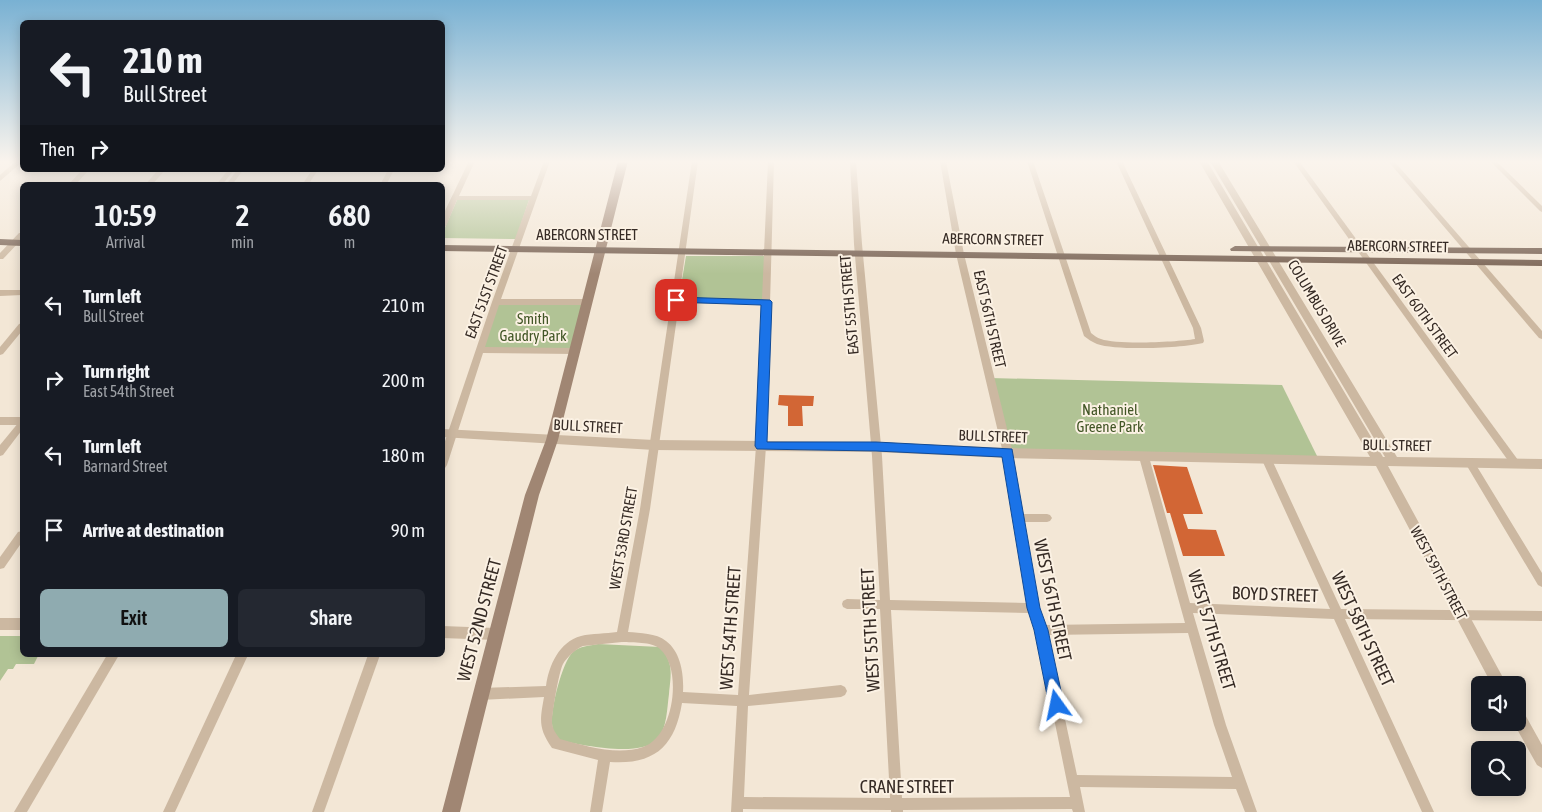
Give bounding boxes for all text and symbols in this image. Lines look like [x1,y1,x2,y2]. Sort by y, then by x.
icon: left [40,40,105,105]
text: 210 m [123,40,202,80]
text: Bull Street [123,81,207,107]
icon: right [85,135,113,163]
text: Then [40,138,75,160]
text: 10:59 [94,198,157,232]
text: 2 [235,198,250,232]
text: 680 [328,198,371,232]
street label: ABERCORN STREET [536,226,638,243]
street label: ABERCORN STREET [942,230,1044,248]
text: Arrival [106,233,145,251]
text: min [231,233,254,251]
text: m [344,233,355,251]
street label: ABERCORN STREET [1347,237,1449,255]
street label: EAST 51ST STREET [461,243,511,341]
street label: EAST 55TH STREET [836,254,862,355]
street label: COLUMBUS DRIVE [1285,257,1350,350]
street label: EAST 56TH STREET [970,268,1010,370]
street label: EAST 60TH STREET [1389,271,1461,362]
pin [655,279,697,321]
text: Turn left [83,285,141,307]
icon: arrive [662,286,690,314]
icon: left [40,291,68,319]
text: 210 m [382,294,425,316]
text: Bull Street [83,307,144,325]
park label: Smith Gaudry Park [500,310,567,344]
text: Turn right [83,360,150,382]
icon: right [40,366,68,394]
text: 200 m [382,369,425,391]
text: East 54th Street [83,382,174,400]
park label: Nathaniel Greene Park [1076,401,1144,435]
street label: BULL STREET [553,416,623,436]
street label: BULL STREET [958,426,1028,446]
text: Turn left [83,435,141,457]
street label: BULL STREET [1362,436,1432,454]
icon: left [40,441,68,469]
text: 180 m [382,444,425,466]
text: Barnard Street [83,457,168,475]
street label: WEST 53RD STREET [606,485,640,591]
icon: arrive [40,516,68,544]
text: Arrive at destination [83,519,224,541]
text: 90 m [391,519,425,541]
street label: WEST 59TH STREET [1407,523,1471,623]
street label: WEST 56TH STREET [1030,537,1076,663]
street label: WEST 52ND STREET [452,556,506,684]
street label: WEST 54TH STREET [715,565,745,691]
street label: WEST 55TH STREET [856,567,884,693]
street label: WEST 57TH STREET [1184,568,1240,692]
street label: WEST 58TH STREET [1327,568,1399,690]
street label: BOYD STREET [1231,582,1319,606]
button: Exit [40,589,228,647]
button: Share [238,589,425,647]
map controls [1471,676,1526,796]
button: sound [1471,676,1526,731]
position arrow [1030,678,1082,730]
button: search [1471,741,1526,796]
street label: CRANE STREET [860,776,954,797]

